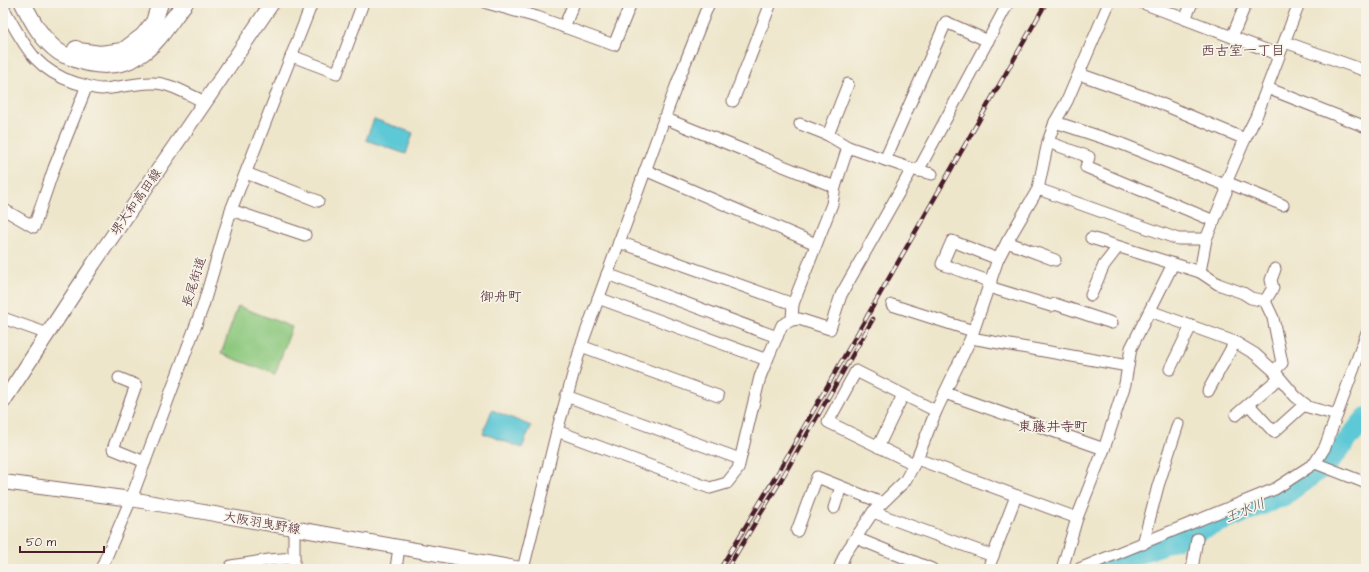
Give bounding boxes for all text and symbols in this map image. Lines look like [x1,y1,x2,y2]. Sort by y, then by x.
district label: 西古室一丁目 [1201,41,1285,61]
street label: 堺大和高田線 [106,164,166,239]
street label: 長尾街道 [178,254,210,310]
district label: 御舟町 [480,287,522,307]
district label: 東藤井寺町 [1018,417,1088,437]
water label: 王水川 [1222,494,1268,528]
street label: 大阪羽曳野線 [222,507,303,539]
scale bar [20,528,104,554]
text: 50 m [26,534,57,551]

